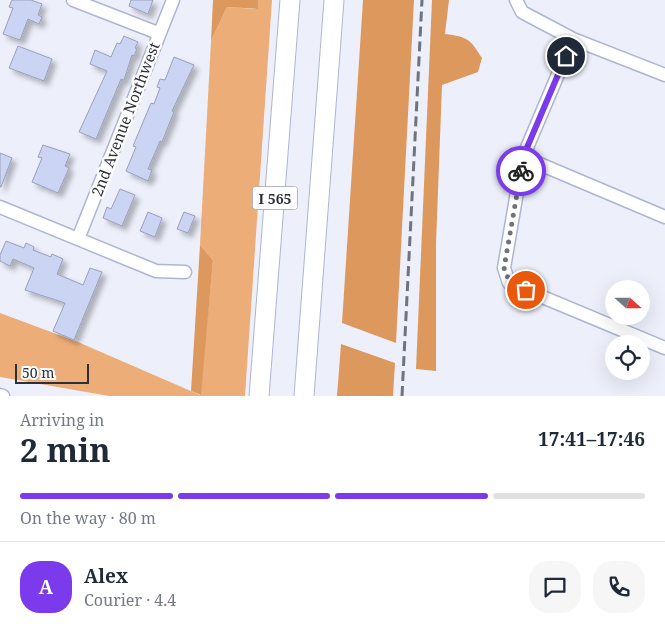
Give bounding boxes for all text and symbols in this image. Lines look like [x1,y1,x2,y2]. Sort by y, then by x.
pin [545,35,587,77]
street label: 2nd Avenue Northwest [86,39,164,199]
icon: home [552,42,580,70]
courier [496,146,546,196]
icon: bike [507,157,535,185]
road number: I 565 [252,187,298,210]
pin [505,269,547,311]
icon: bag [512,276,540,304]
north arrow [605,280,650,325]
map controls [605,280,650,380]
button: locate [605,335,650,380]
scale bar [15,361,89,384]
text: 50 m [22,363,55,382]
text: Arriving in [20,409,104,431]
text: 17:41–17:46 [538,426,645,452]
text: 2 min [20,428,111,471]
text: On the way · 80 m [20,507,156,529]
button: chat [529,561,581,613]
button: phone [593,561,645,613]
text: Alex [84,563,128,589]
text: A [39,574,53,600]
text: Courier · 4.4 [84,589,176,611]

